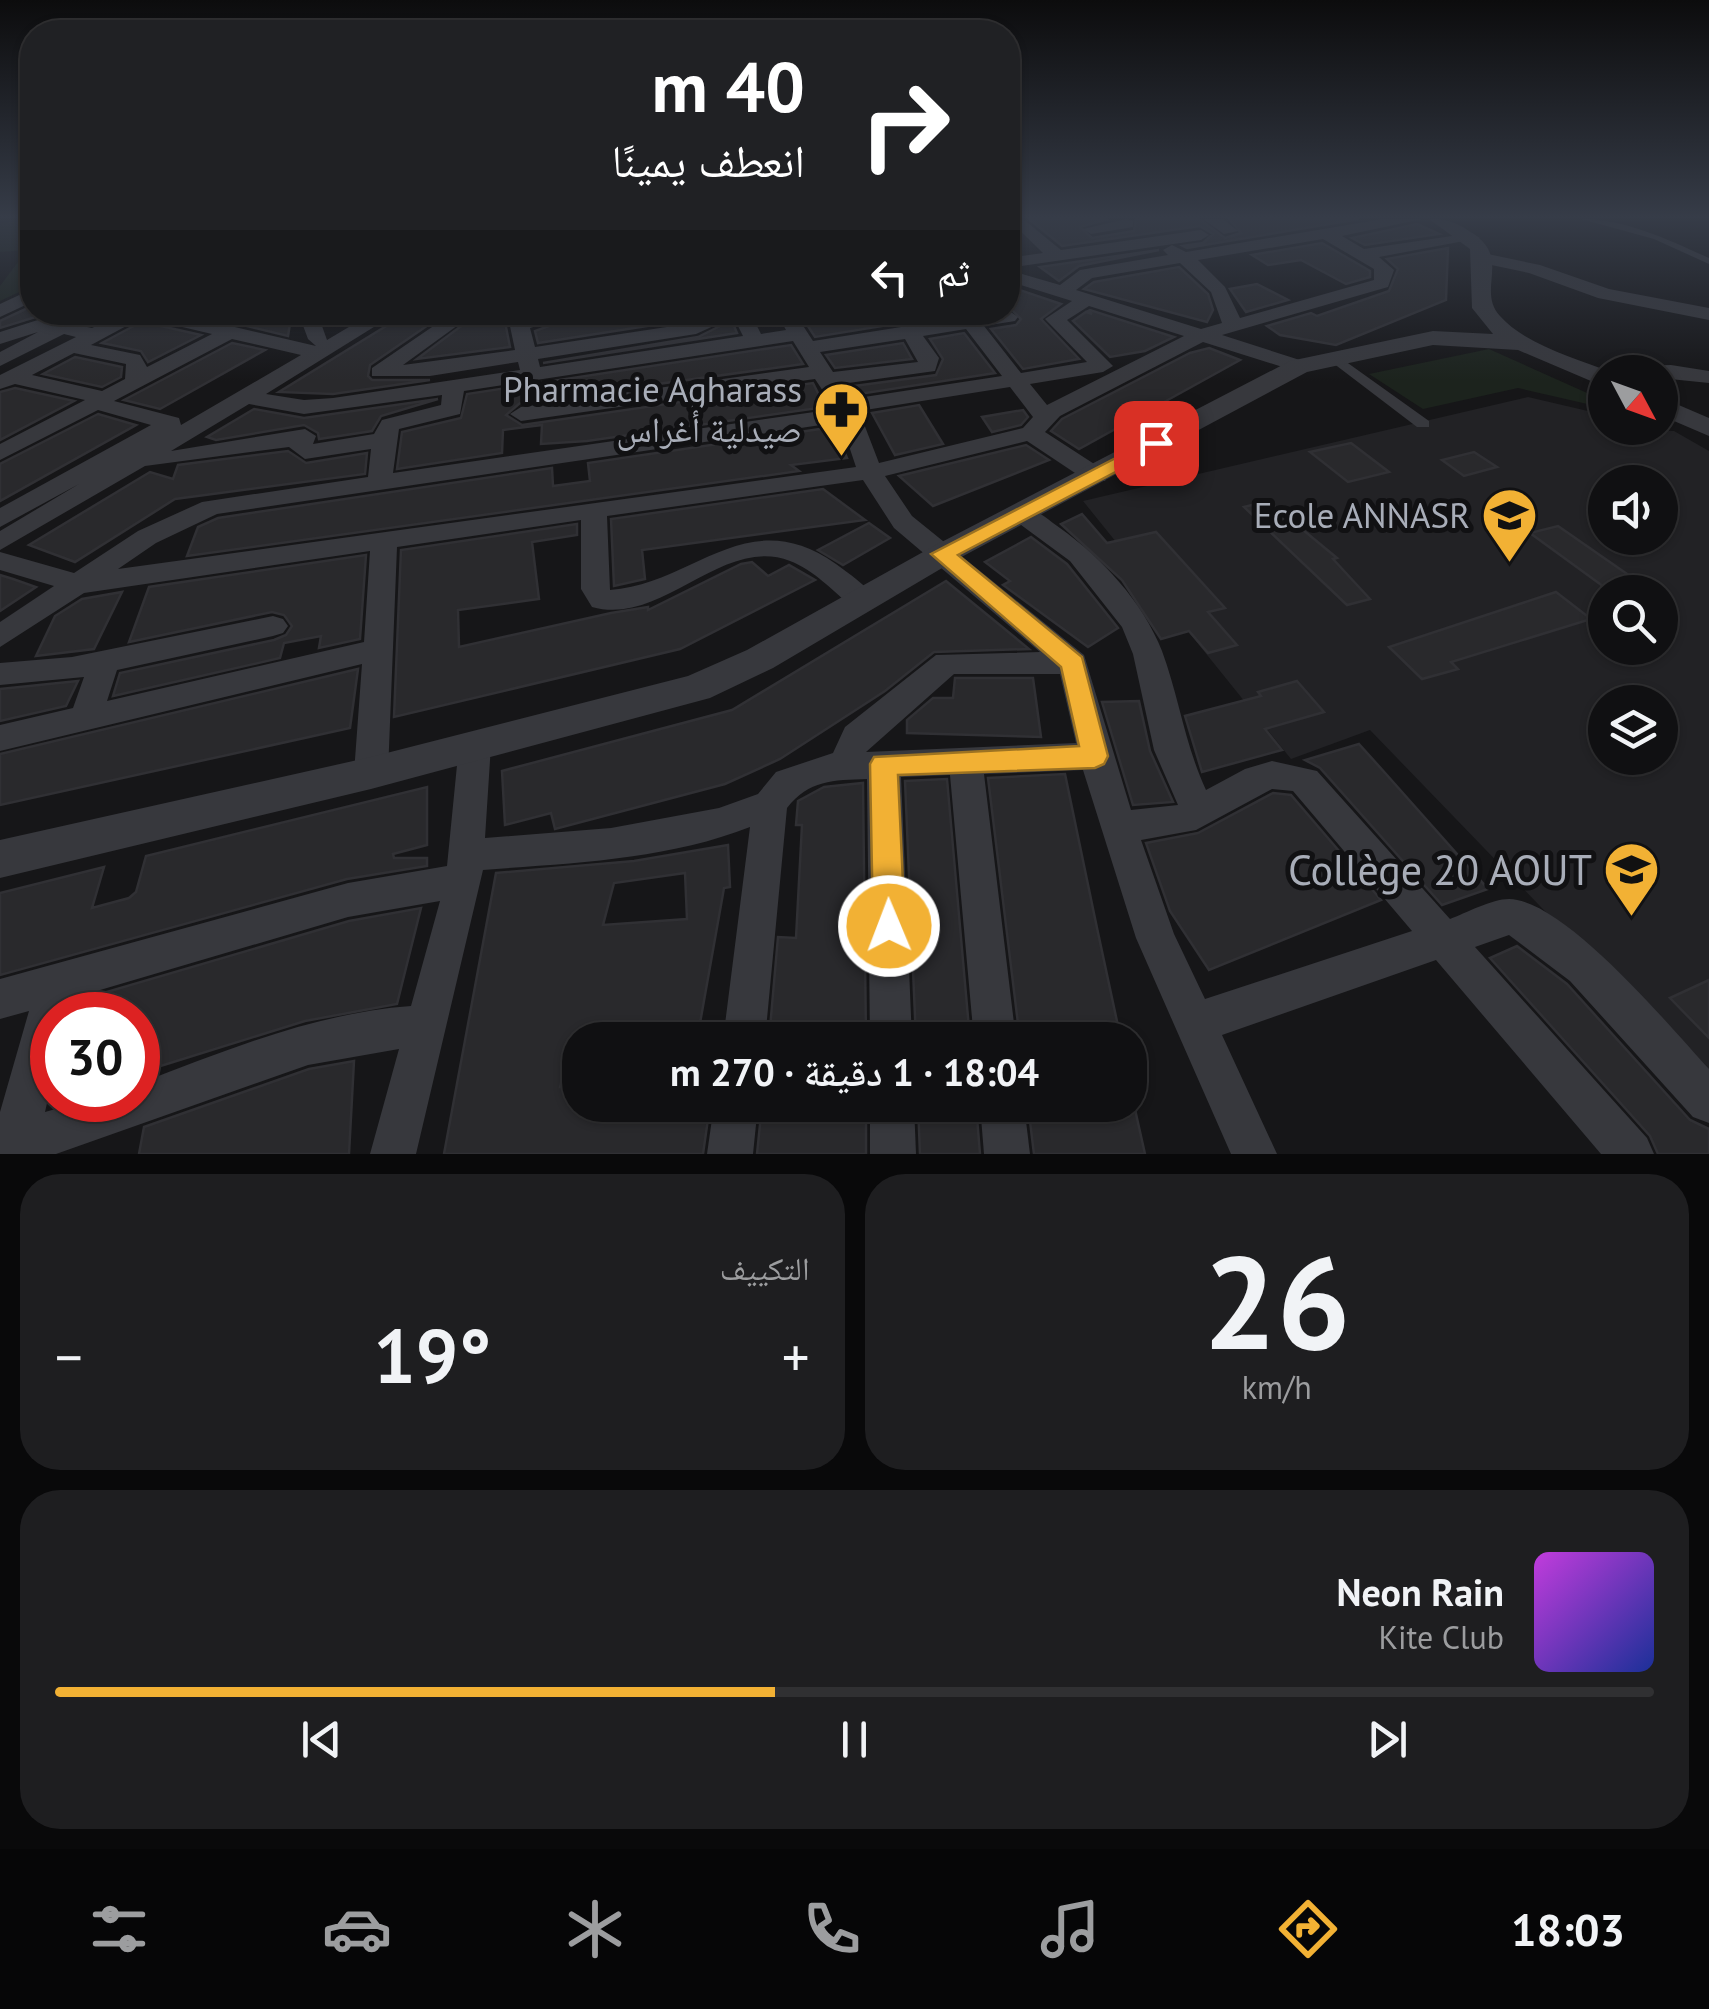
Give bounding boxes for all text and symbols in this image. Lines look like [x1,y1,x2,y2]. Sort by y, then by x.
text: 40 m [652,41,805,131]
icon: right [840,60,970,190]
text: انعطف يمينًا [611,131,805,189]
text: ثم [937,247,970,296]
icon: left [862,250,917,305]
north arrow [1588,355,1678,445]
map controls [1588,355,1678,775]
place label: Pharmacie Agharass صيدلية أغراس [503,366,802,452]
pharmacy icon: Pharmacie Agharass صيدلية أغراس [811,380,871,459]
pin [1114,401,1199,486]
icon: arrive [1129,416,1184,471]
button: sound [1588,465,1678,555]
school or university icon: Ecole ANNASR [1479,486,1539,565]
place label: Ecole ANNASR [1254,492,1470,538]
button: search [1588,575,1678,665]
button: layers [1588,685,1678,775]
school or university icon: Collège 20 AOUT [1601,840,1661,919]
place label: Collège 20 AOUT [1288,842,1592,897]
position arrow [837,874,941,978]
speed limit sign: 30 [30,992,160,1122]
text: 18:04 · 1 دقيقة · 270 m [670,1047,1039,1096]
text: 26 [1203,1217,1350,1385]
text: التكييف [720,1247,810,1289]
text: 19° [373,1307,491,1404]
text: − [55,1321,83,1392]
text: + [782,1321,809,1392]
text: km/h [1242,1366,1312,1408]
text: Neon Rain [1337,1567,1504,1616]
text: Kite Club [1378,1616,1504,1658]
icon: previous [294,1712,349,1767]
icon: pause [827,1712,882,1767]
icon: next [1360,1712,1415,1767]
icon: filters [84,1894,154,1964]
icon: car [322,1894,392,1964]
icon: climate [560,1894,630,1964]
icon: phone [797,1894,867,1964]
icon: music [1035,1894,1105,1964]
icon: directions [1273,1894,1343,1964]
text: 18:03 [1511,1900,1625,1958]

